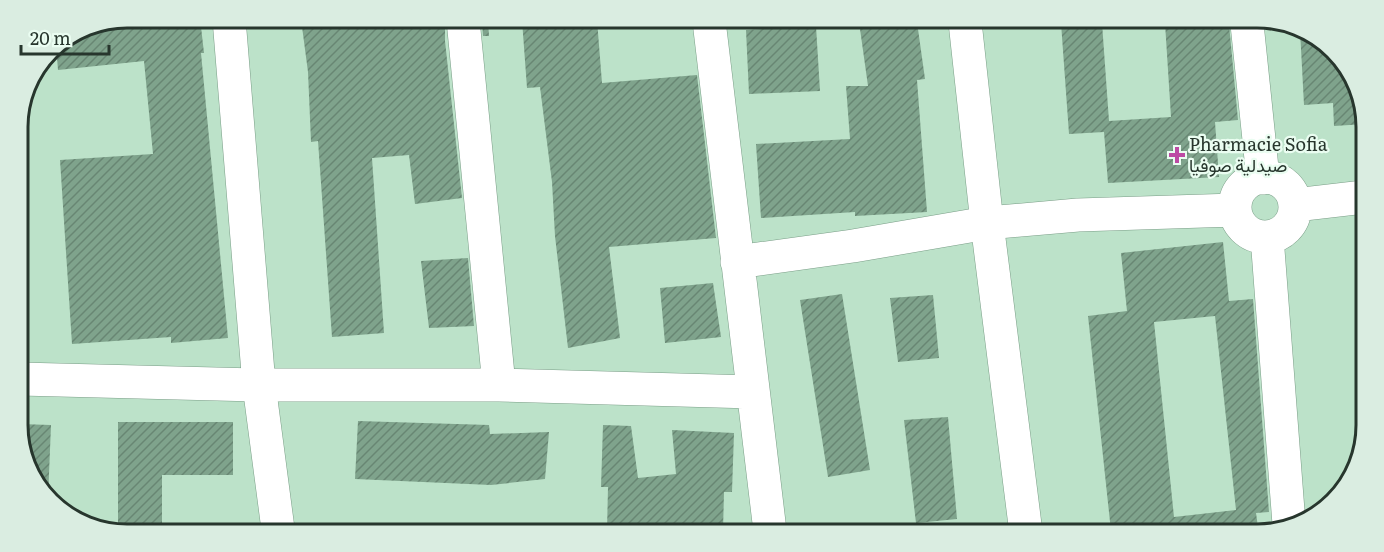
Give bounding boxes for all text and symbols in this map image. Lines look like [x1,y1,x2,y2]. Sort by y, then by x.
scale bar [21,18,110,56]
text: 20 m [30,24,71,51]
place label: Pharmacie Sofia صيدلية صوفيا [1189,130,1328,178]
marker: Pharmacie Sofia صيدلية صوفيا [1170,148,1184,162]

